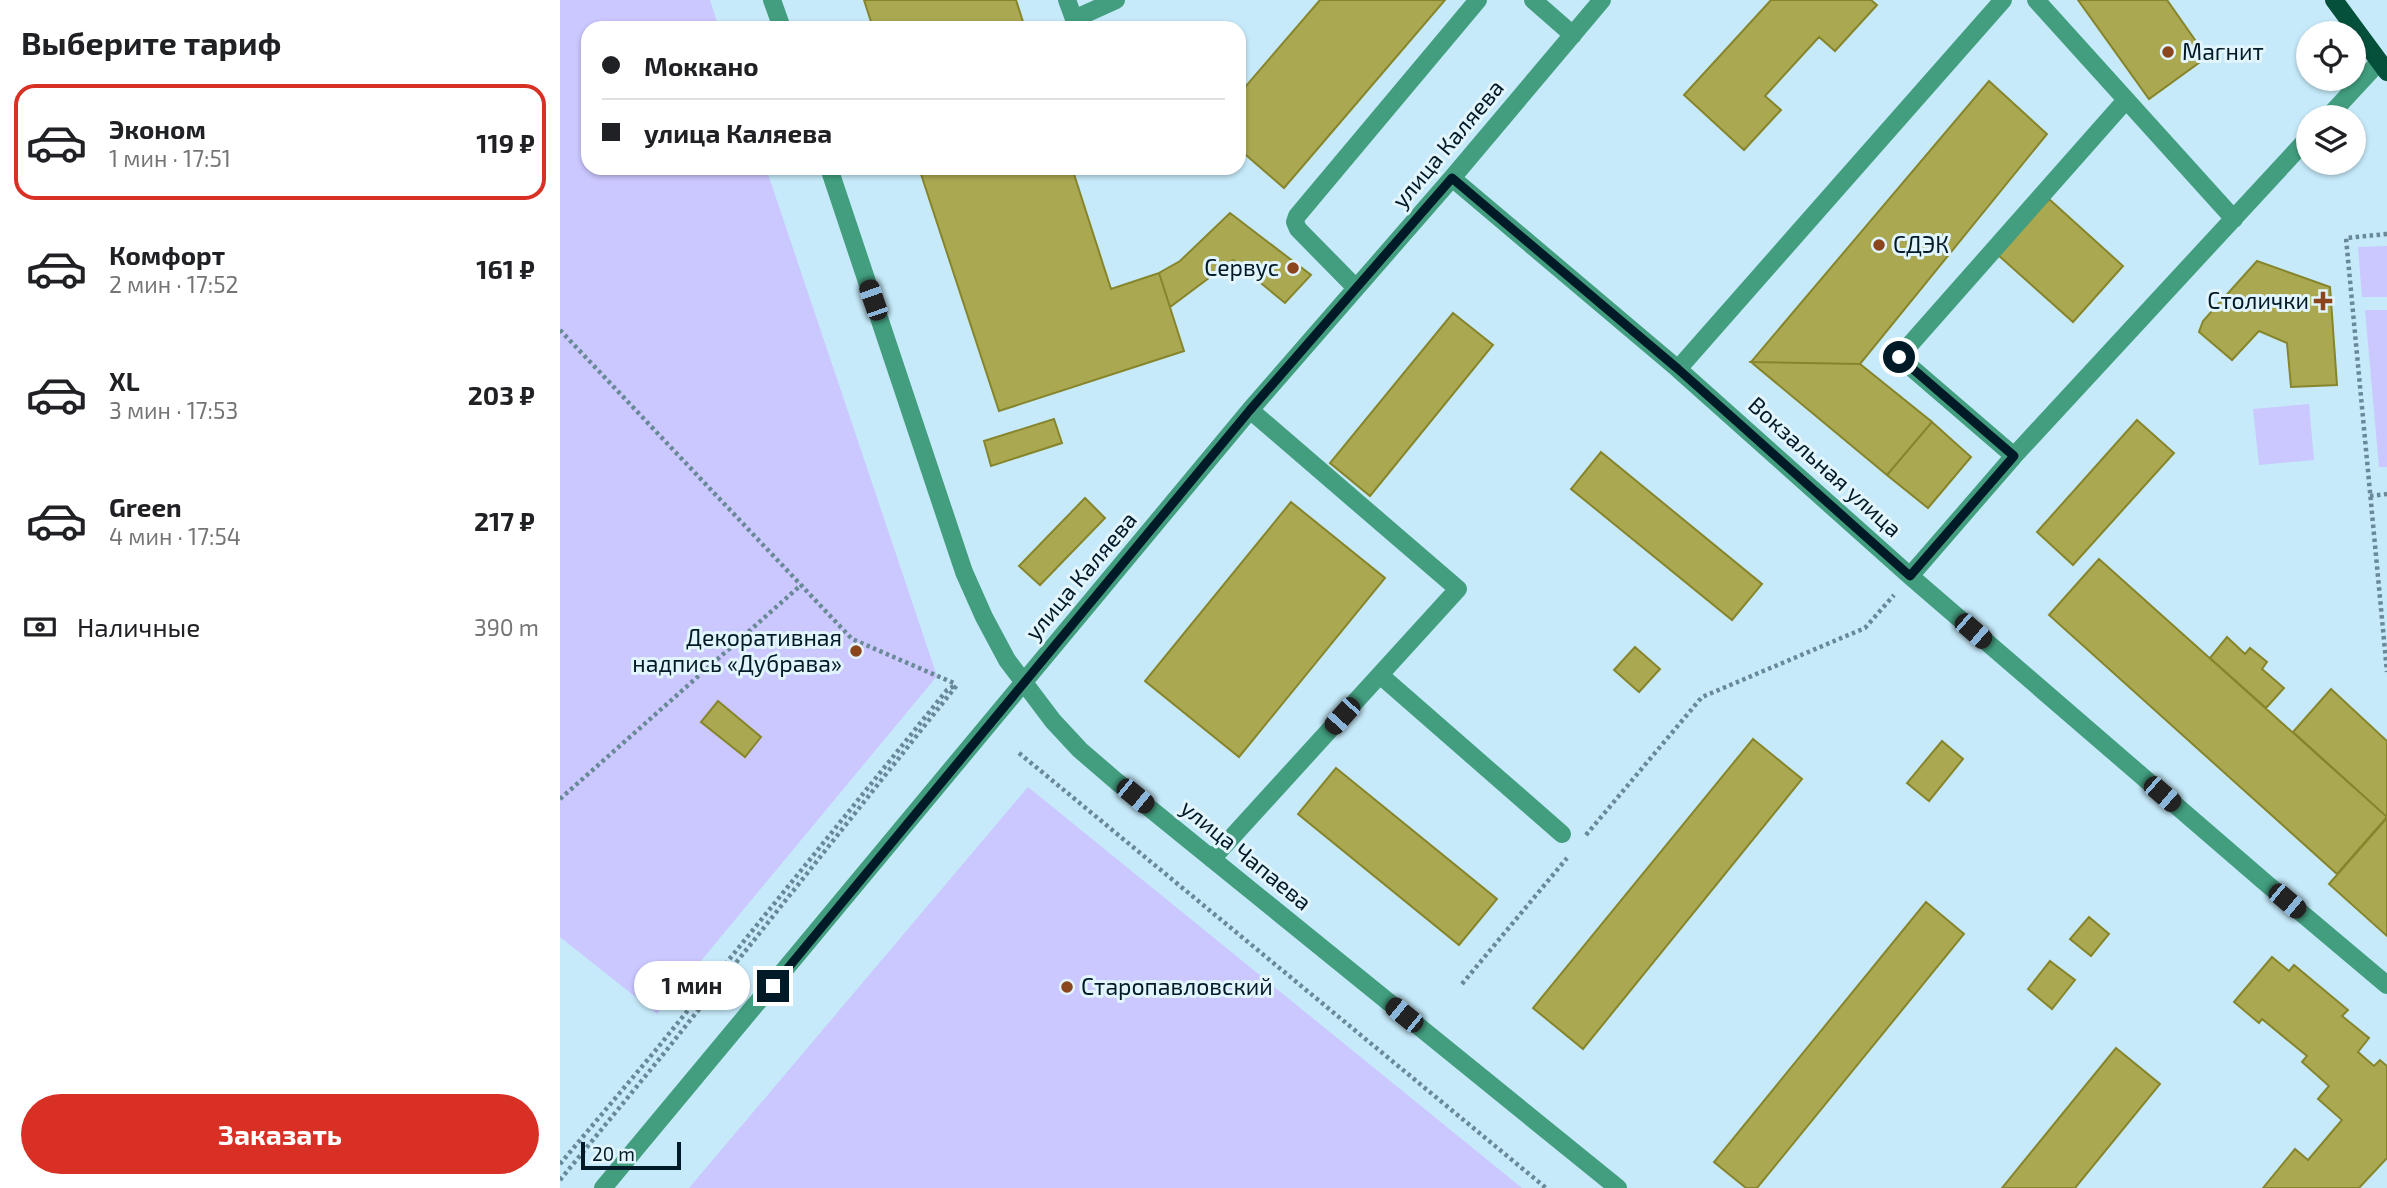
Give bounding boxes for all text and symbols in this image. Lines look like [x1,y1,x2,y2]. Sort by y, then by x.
map controls [2296,21,2366,175]
button: locate [2296,21,2366,91]
text: Выберите тариф [21,23,281,61]
place label: Магнит [2182,37,2264,65]
marker: Магнит [2160,44,2176,60]
text: Моккано [644,50,759,81]
street label: улица Каляева [1385,73,1510,214]
button: layers [2296,105,2366,175]
icon: car [25,111,88,174]
text: Эконом [109,113,206,144]
text: улица Каляева [644,117,832,148]
text: 119 ₽ [476,127,535,158]
text: 1 мин · 17:51 [109,144,231,172]
place label: СДЭК [1893,230,1949,258]
icon: car [25,237,88,300]
marker: СДЭК [1871,237,1887,253]
text: Комфорт [109,239,225,270]
text: 161 ₽ [476,253,535,284]
place label: Сервус [1204,253,1279,282]
marker: Сервус [1285,260,1301,276]
text: 2 мин · 17:52 [109,270,238,298]
car [857,277,890,323]
place label: Столички [2207,286,2309,314]
marker: Столички [2315,293,2331,309]
route start [1883,341,1915,373]
icon: car [25,363,88,426]
text: XL [109,365,140,396]
text: 203 ₽ [468,379,535,410]
street label: Вокзальная улица [1743,390,1908,543]
text: 3 мин · 17:53 [109,396,238,424]
icon: car [25,489,88,552]
text: Green [109,491,182,522]
text: 217 ₽ [474,505,535,536]
street label: улица Каляева [1018,505,1143,646]
text: 4 мин · 17:54 [109,522,241,550]
icon: cash [21,608,59,646]
car [1951,609,1996,653]
text: Наличные [77,611,200,642]
text: 390 m [474,613,539,641]
place label: Декоративная надпись «Дубрава» [632,623,842,678]
marker: Декоративная надпись «Дубрава» [848,643,864,659]
car [1321,693,1364,739]
car [2140,772,2185,816]
car [1113,775,1158,817]
street label: улица Чапаева [1175,793,1318,916]
car [2265,879,2310,923]
callout: 1 мин [633,962,748,1010]
route end [757,970,789,1002]
text: 1 мин [662,971,722,999]
place label: Старопавловский [1081,972,1273,1000]
marker: Старопавловский [1059,979,1075,995]
car [1382,994,1427,1036]
button: Заказать [21,1094,539,1174]
scale bar [581,1139,681,1171]
text: 20 m [592,1142,635,1165]

